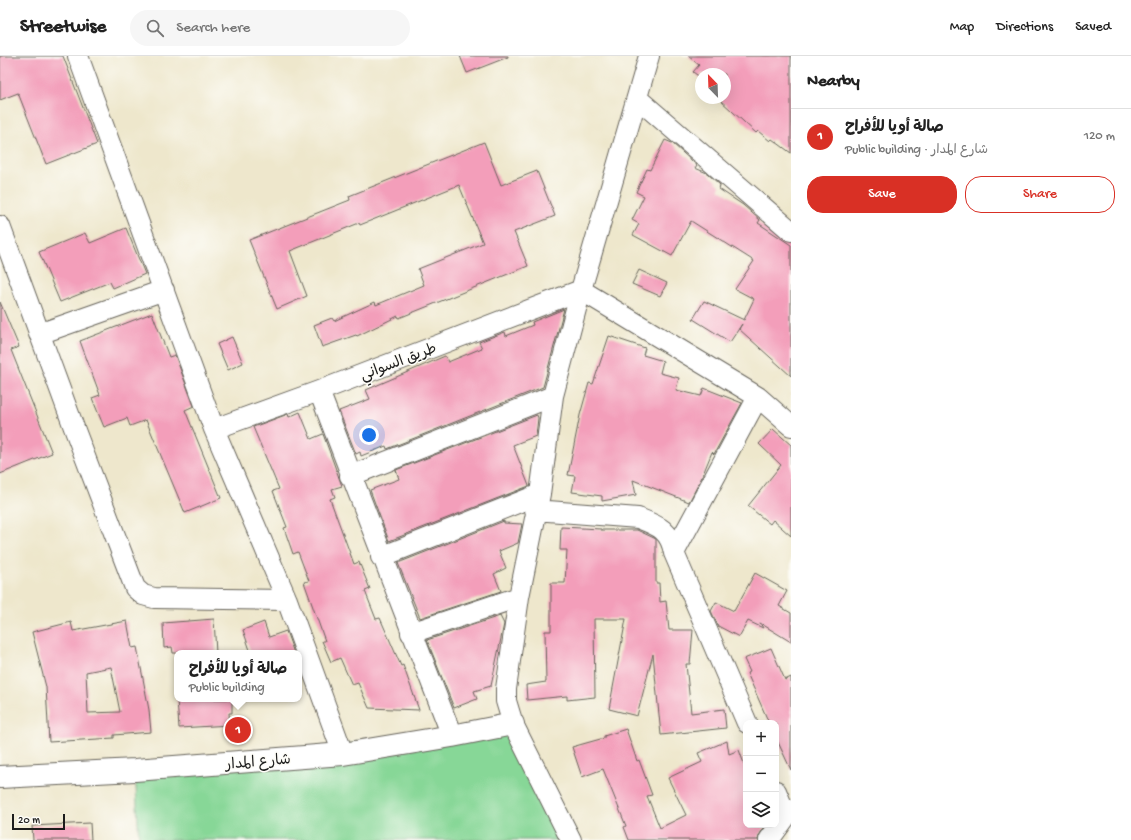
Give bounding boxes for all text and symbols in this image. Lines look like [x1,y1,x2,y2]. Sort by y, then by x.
search box [130,10,410,46]
text: Streetwise [20,16,106,39]
icon: search [144,17,166,39]
text: Search here [176,19,250,37]
text: Map [950,19,974,36]
text: Directions [996,19,1053,36]
text: Saved [1075,19,1111,36]
north arrow [695,68,731,104]
text: Nearby [807,72,860,92]
text: صالة أويا للأفراح [845,119,944,137]
text: 1 [817,129,823,144]
text: 120 m [1084,129,1115,144]
text: Public building · شارع المدار [845,143,988,158]
button: Save [807,176,957,213]
button: Share [965,176,1115,213]
street label: طريق السواني [358,340,440,388]
your location [359,425,379,445]
popup [174,650,302,702]
text: صالة أويا للأفراح [189,661,287,679]
text: Public building [189,681,265,696]
pin: 1 [225,715,251,745]
map controls [743,720,779,828]
button: + [743,720,779,756]
street label: شارع المدار [224,751,292,775]
button: − [743,756,779,792]
button: layers [743,792,779,828]
scale bar [12,812,65,831]
text: 20 m [18,815,40,827]

